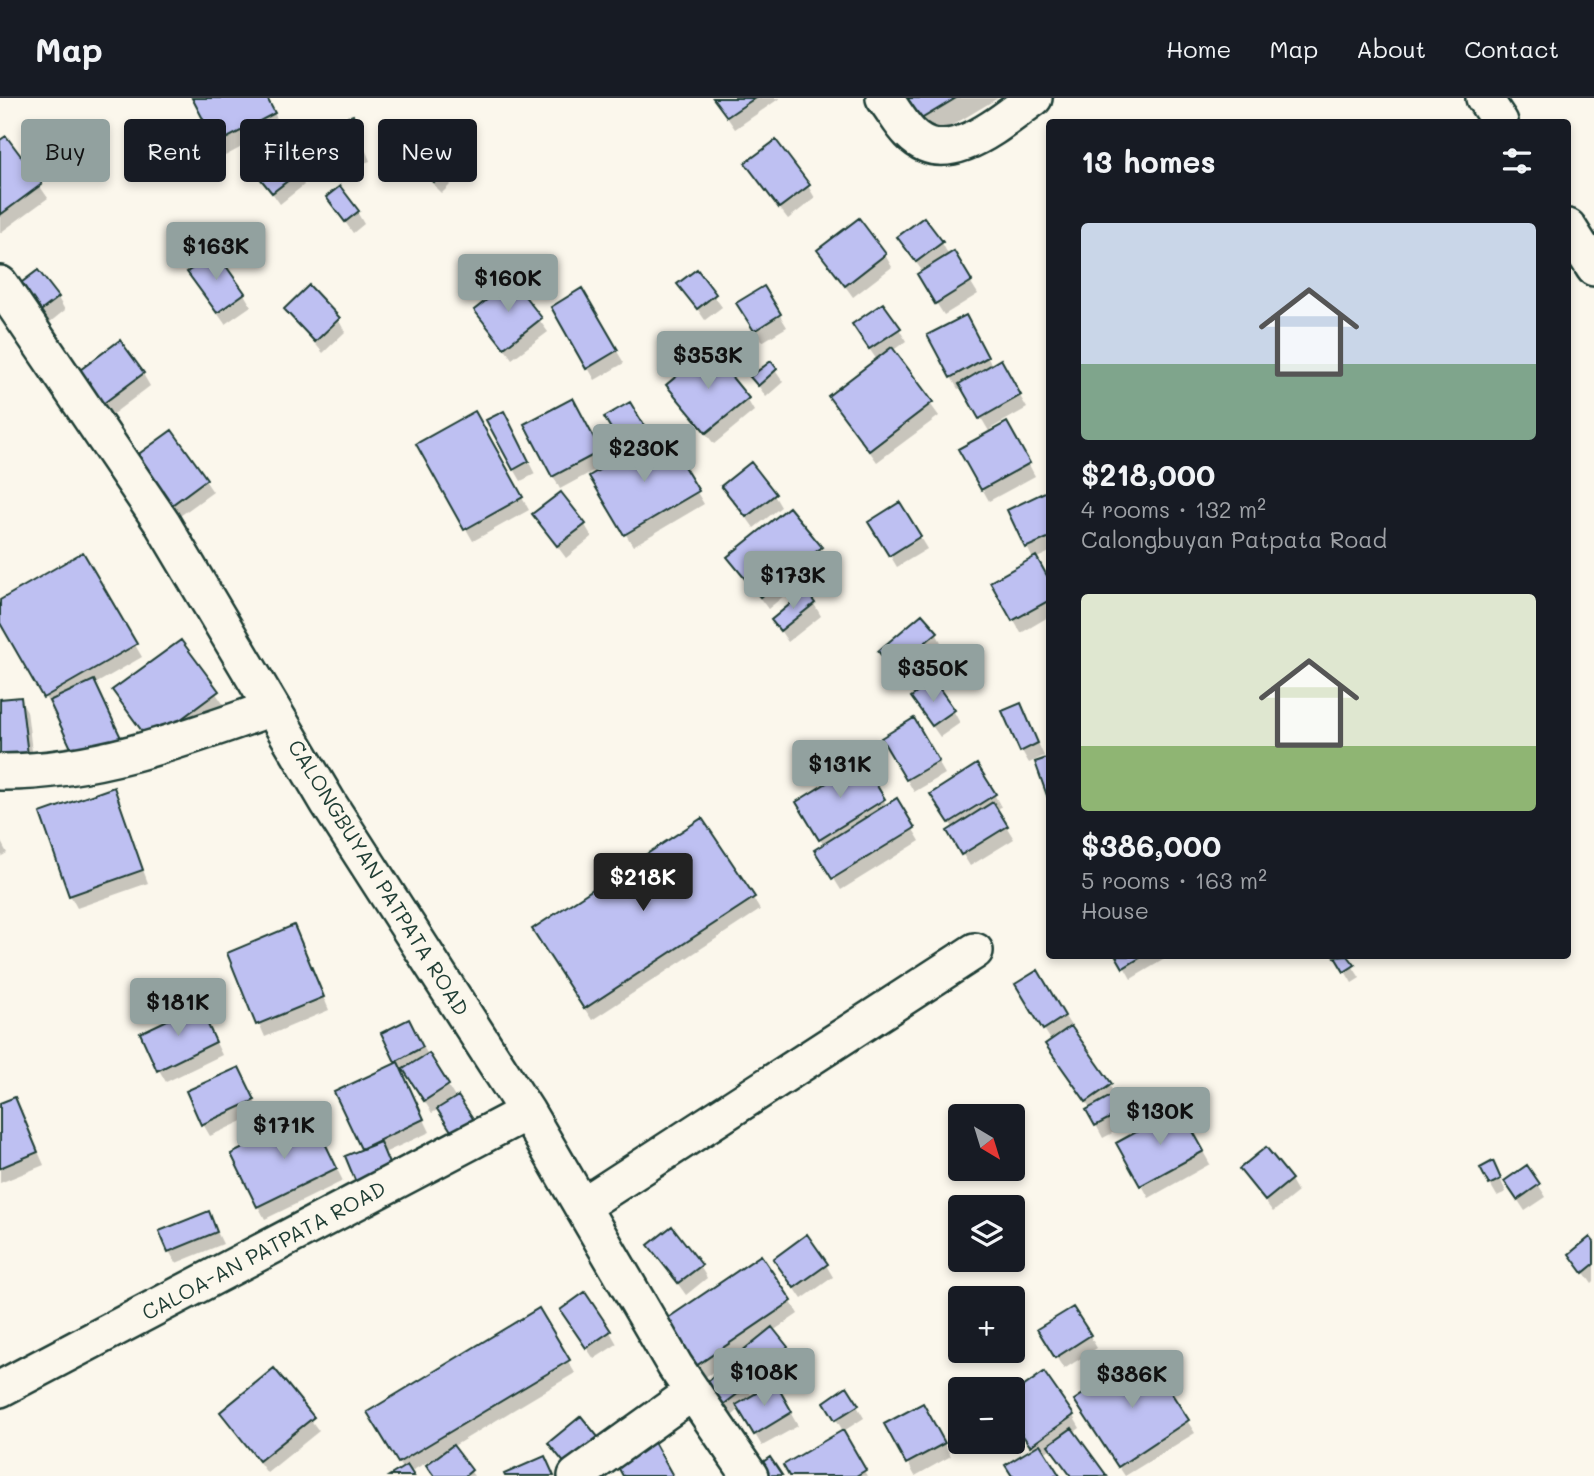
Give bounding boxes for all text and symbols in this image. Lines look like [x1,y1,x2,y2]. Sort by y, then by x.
text: Map [35,27,103,70]
text: Home [1166,33,1231,64]
text: Map [1269,33,1318,64]
text: About [1356,33,1426,64]
text: Contact [1464,33,1559,64]
chip: Buy [21,119,110,182]
chip: Rent [124,119,226,182]
chip: Filters [240,119,364,182]
chip: New [378,119,477,182]
text: 13 homes [1081,141,1216,181]
icon: filters [1498,142,1536,180]
pin: $163K [167,222,265,282]
text: $163K [182,230,250,260]
pin: $160K [459,254,557,314]
text: $160K [474,262,542,292]
icon: home [1246,269,1372,395]
pin: $353K [659,331,757,391]
text: $353K [673,339,743,369]
pin: $230K [595,424,693,484]
text: $230K [609,432,679,462]
text: $218,000 [1081,454,1215,494]
text: 4 rooms · 132 m² [1081,494,1266,524]
text: Calongbuyan Patpata Road [1081,524,1387,554]
pin: $173K [744,552,842,611]
text: $173K [760,559,826,589]
icon: home [1246,640,1372,766]
pin: $350K [884,644,982,704]
text: $350K [897,652,969,682]
street label: CALONGBUYAN PATPATA ROAD [283,734,476,1020]
pin: $131K [791,740,889,800]
text: $131K [808,748,872,778]
text: $386,000 [1081,825,1221,865]
pin: $218K [594,854,692,913]
text: $218K [610,861,676,891]
text: 5 rooms · 163 m² [1081,865,1267,895]
text: House [1081,895,1149,925]
pin: $181K [129,978,227,1038]
text: $181K [146,986,210,1016]
pin: $130K [1111,1088,1209,1147]
text: $130K [1126,1095,1194,1125]
pin: $171K [235,1102,333,1161]
north arrow [948,1104,1026,1181]
map controls [948,1104,1025,1454]
text: $171K [253,1109,315,1139]
street label: CALOA-AN PATPATA ROAD [137,1174,390,1326]
button: layers [948,1195,1025,1272]
button: + [948,1286,1025,1363]
pin: $108K [715,1348,813,1408]
pin: $386K [1083,1350,1181,1410]
text: $108K [730,1356,798,1386]
text: $386K [1096,1358,1168,1388]
button: − [948,1377,1025,1454]

